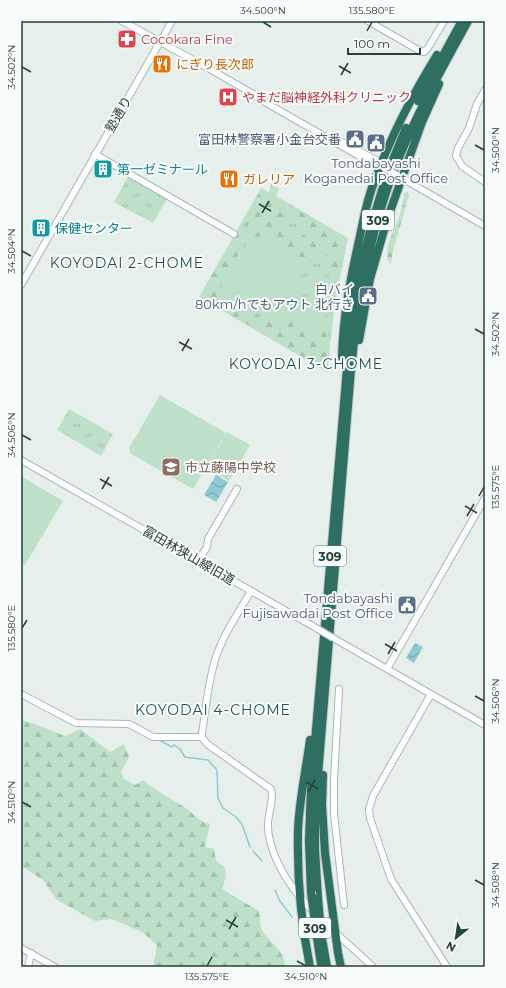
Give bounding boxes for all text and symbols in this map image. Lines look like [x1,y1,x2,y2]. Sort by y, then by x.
text: 34.500°N [240,4,286,17]
text: 135.580°E [349,4,396,17]
pharmacy icon: Cocokara Fine [116,28,138,50]
scale bar [348,30,420,56]
place label: Cocokara Fine [141,31,233,47]
text: 100 m [354,36,390,51]
text: 34.502°N [5,45,18,89]
restaurant icon: にぎり長次郎 [151,53,173,75]
place label: にぎり長次郎 [176,56,254,72]
hospital icon: やまだ脳神経外科クリニック [217,86,239,108]
place label: やまだ脳神経外科クリニック [242,89,411,105]
street label: 塾通り [101,93,135,135]
text: 34.500°N [489,127,502,173]
public building icon: 富田林警察署小金台交番 [344,128,366,150]
place label: 富田林警察署小金台交番 [198,131,341,147]
public building icon: Tondabayashi Koganedai Post Office [365,132,387,154]
place label: Tondabayashi Koganedai Post Office [304,155,448,186]
building icon: 第一ゼミナール [92,158,114,180]
place label: 第一ゼミナール [117,161,208,177]
restaurant icon: ガレリア [218,168,240,190]
place label: ガレリア [243,171,295,187]
road number: 309 [362,210,394,230]
building icon: 保健センター [30,217,52,239]
place label: 保健センター [55,220,133,236]
text: 34.504°N [5,228,18,274]
district label: KOYODAI 2-CHOME [50,254,204,272]
place label: 白バイ 80km/hでもアウト 北行き [195,281,354,312]
public building icon: 白バイ 80km/hでもアウト 北行き [357,285,379,307]
text: 34.502°N [489,312,502,356]
district label: KOYODAI 3-CHOME [229,355,383,373]
text: 34.506°N [5,412,18,458]
school or university icon: 市立藤陽中学校 [160,456,182,478]
place label: 市立藤陽中学校 [185,459,276,475]
text: 135.575°E [489,464,502,509]
street label: 富田林狭山線旧道 [140,522,238,588]
road number: 309 [314,546,346,566]
place label: Tondabayashi Fujisawadai Post Office [242,590,393,621]
public building icon: Tondabayashi Fujisawadai Post Office [396,594,418,616]
text: 135.580°E [5,604,18,651]
text: 34.506°N [489,678,502,724]
district label: KOYODAI 4-CHOME [135,701,291,719]
text: 34.510°N [5,781,18,823]
text: 34.508°N [489,862,502,908]
road number: 309 [299,918,331,938]
north arrow [436,918,476,958]
text: N [444,938,458,955]
text: 135.575°E [185,970,230,983]
text: 34.510°N [285,970,327,983]

